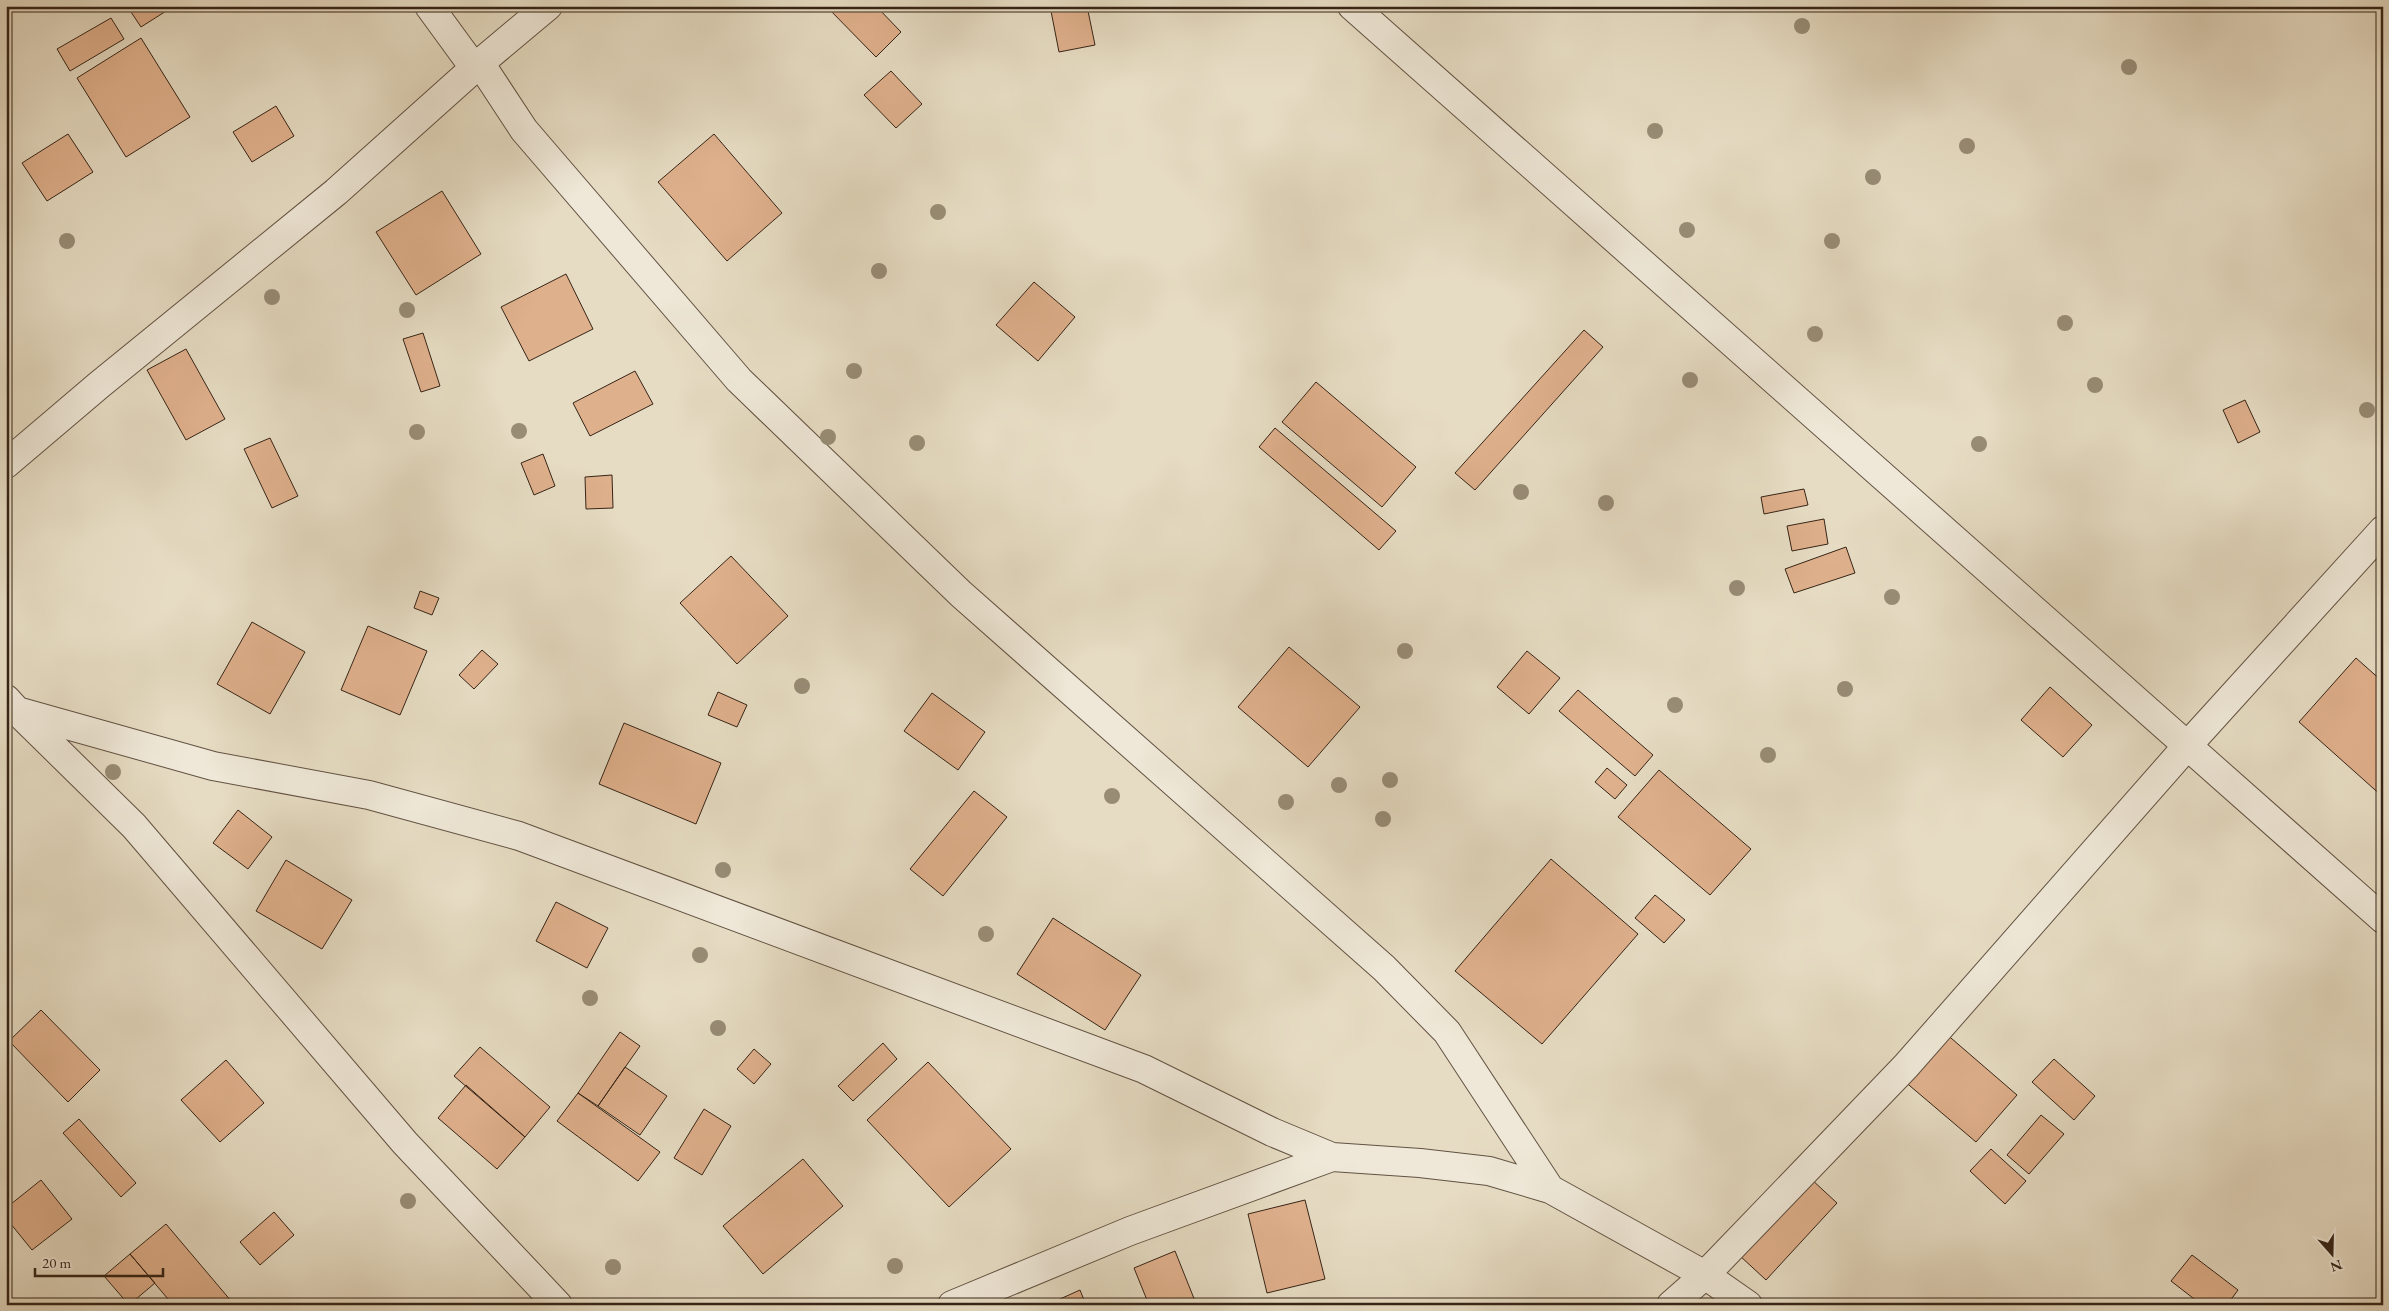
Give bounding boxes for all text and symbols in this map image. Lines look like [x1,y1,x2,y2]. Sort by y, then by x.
north arrow [2306,1228,2356,1278]
scale bar [35,1246,162,1278]
text: 20 m [42,1253,71,1272]
text: N [2327,1256,2345,1277]

